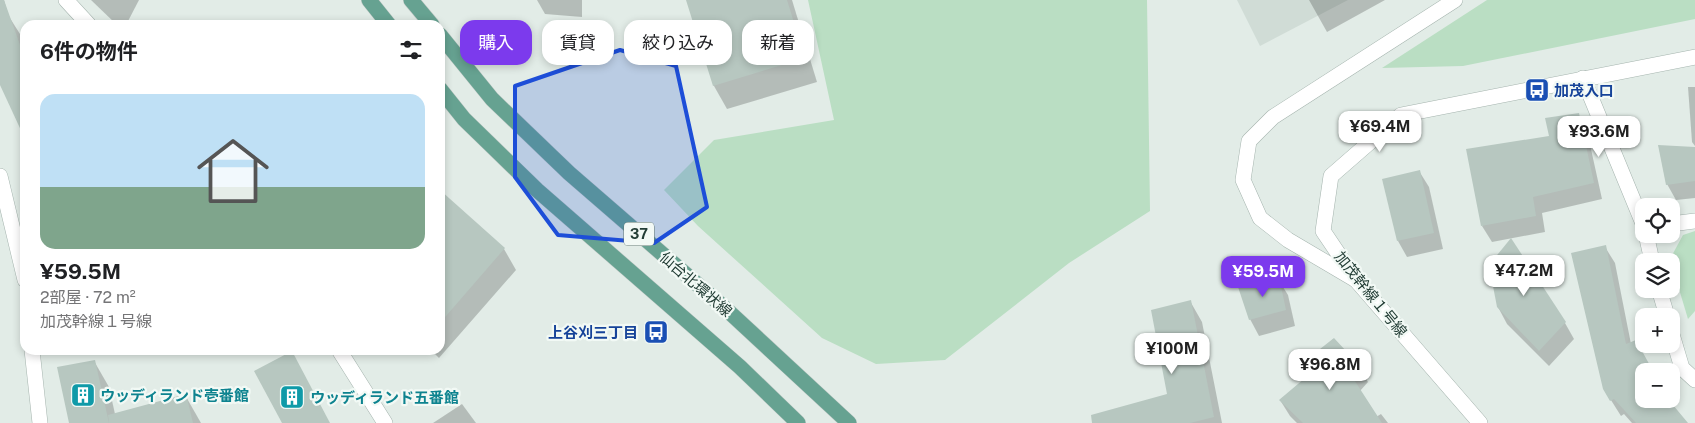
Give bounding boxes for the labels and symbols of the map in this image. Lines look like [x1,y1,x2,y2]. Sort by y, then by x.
bus stop icon: 加茂入口 [1524,77,1550,103]
place label: 加茂入口 [1554,82,1614,99]
pin: ¥69.4M [1339,110,1421,153]
pin: ¥93.6M [1558,116,1640,158]
road number: 37 [624,222,654,245]
street label: 仙台北環状線 [656,248,736,320]
street label: 加茂幹線１号線 [1331,248,1411,340]
pin: ¥47.2M [1483,254,1565,297]
pin: ¥59.5M [1222,256,1304,298]
bus stop icon: 上谷刈三丁目 [643,319,669,345]
place label: 上谷刈三丁目 [548,324,638,341]
pin: ¥100M [1137,332,1207,375]
pin: ¥96.8M [1289,348,1371,391]
building icon: ウッディランド壱番館 [70,382,96,408]
building icon: ウッディランド五番館 [279,384,305,410]
place label: ウッディランド壱番館 [100,387,249,404]
place label: ウッディランド五番館 [310,389,459,406]

